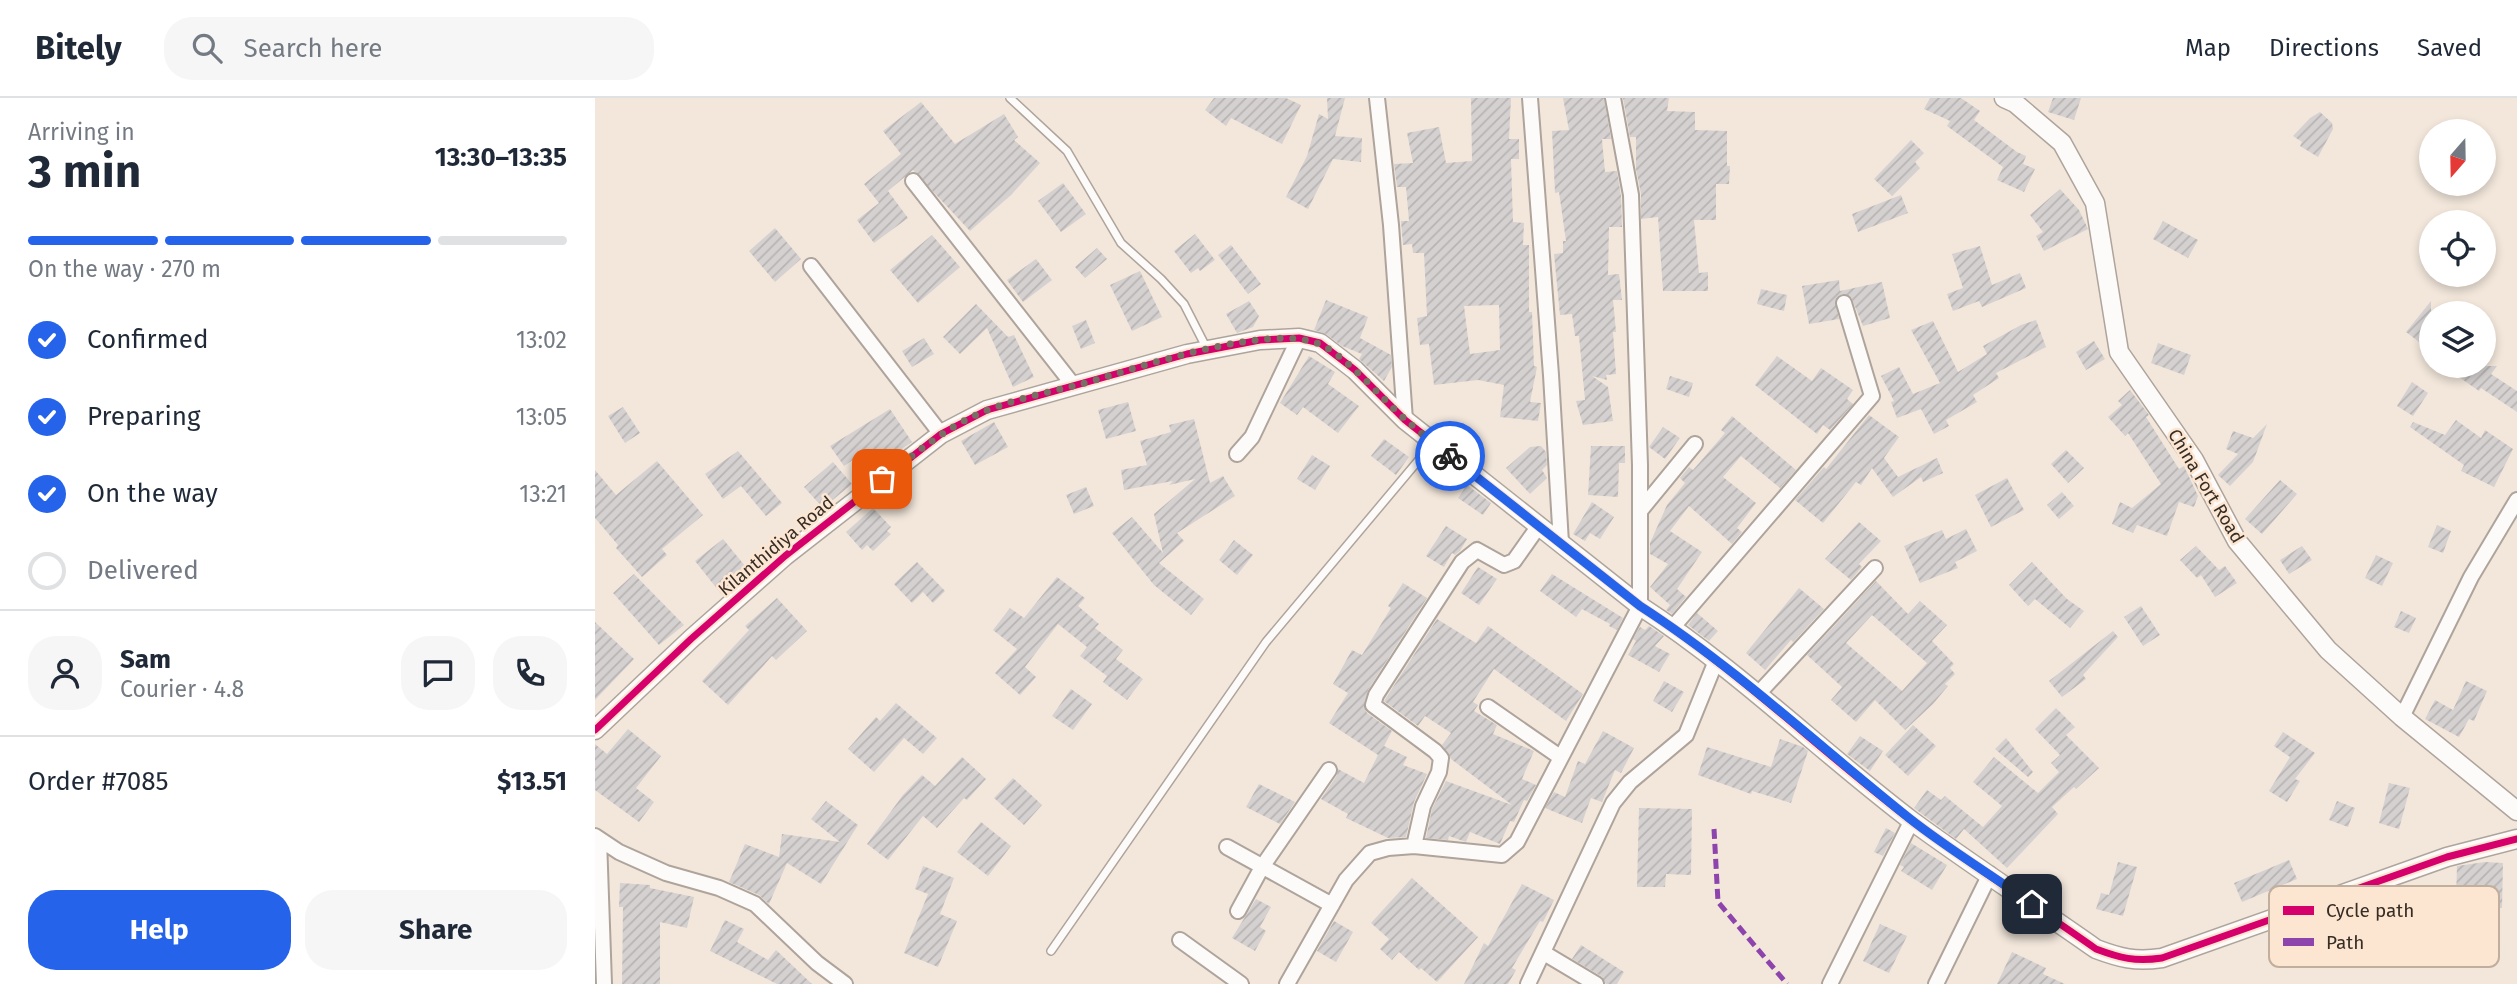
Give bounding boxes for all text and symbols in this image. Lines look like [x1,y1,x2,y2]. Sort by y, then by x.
search box [164,17,654,80]
text: Bitely [35,28,122,68]
icon: search [188,29,226,67]
text: Search here [244,33,382,64]
text: Map [2185,34,2231,62]
text: Directions [2269,34,2379,62]
text: Saved [2417,34,2482,62]
text: Arriving in [28,118,135,146]
north arrow [2419,119,2495,196]
map controls [2419,119,2496,378]
text: 13:30–13:35 [435,142,567,173]
text: 3 min [28,144,141,199]
button: locate [2419,210,2496,287]
text: On the way · 270 m [28,255,221,283]
button: layers [2419,301,2496,378]
icon: check [28,321,66,359]
text: Confirmed [87,324,208,355]
text: 13:02 [516,326,567,354]
icon: check [28,398,66,436]
text: Preparing [87,401,200,432]
text: 13:05 [516,403,567,431]
courier [1415,421,1485,491]
street label: China Fort Road [2163,425,2249,547]
icon: bike [1431,437,1469,475]
pin [852,449,912,509]
icon: bag [863,460,901,498]
icon: check [28,475,66,513]
text: On the way [87,478,218,509]
text: 13:21 [519,480,567,508]
street label: Kilanthidiya Road [714,491,838,601]
text: Delivered [87,555,199,586]
button: person [28,636,102,710]
button: chat [401,636,475,710]
button: phone [493,636,567,710]
text: Sam [120,644,171,675]
text: Courier · 4.8 [120,675,244,703]
text: Order #7085 [28,766,169,797]
text: $13.51 [497,766,567,797]
pin [2002,874,2062,934]
icon: home [2013,885,2051,923]
legend [2269,886,2499,967]
button: Help [28,890,291,970]
button: Share [305,890,567,970]
text: Cycle path [2326,899,2414,922]
text: Path [2326,931,2364,954]

